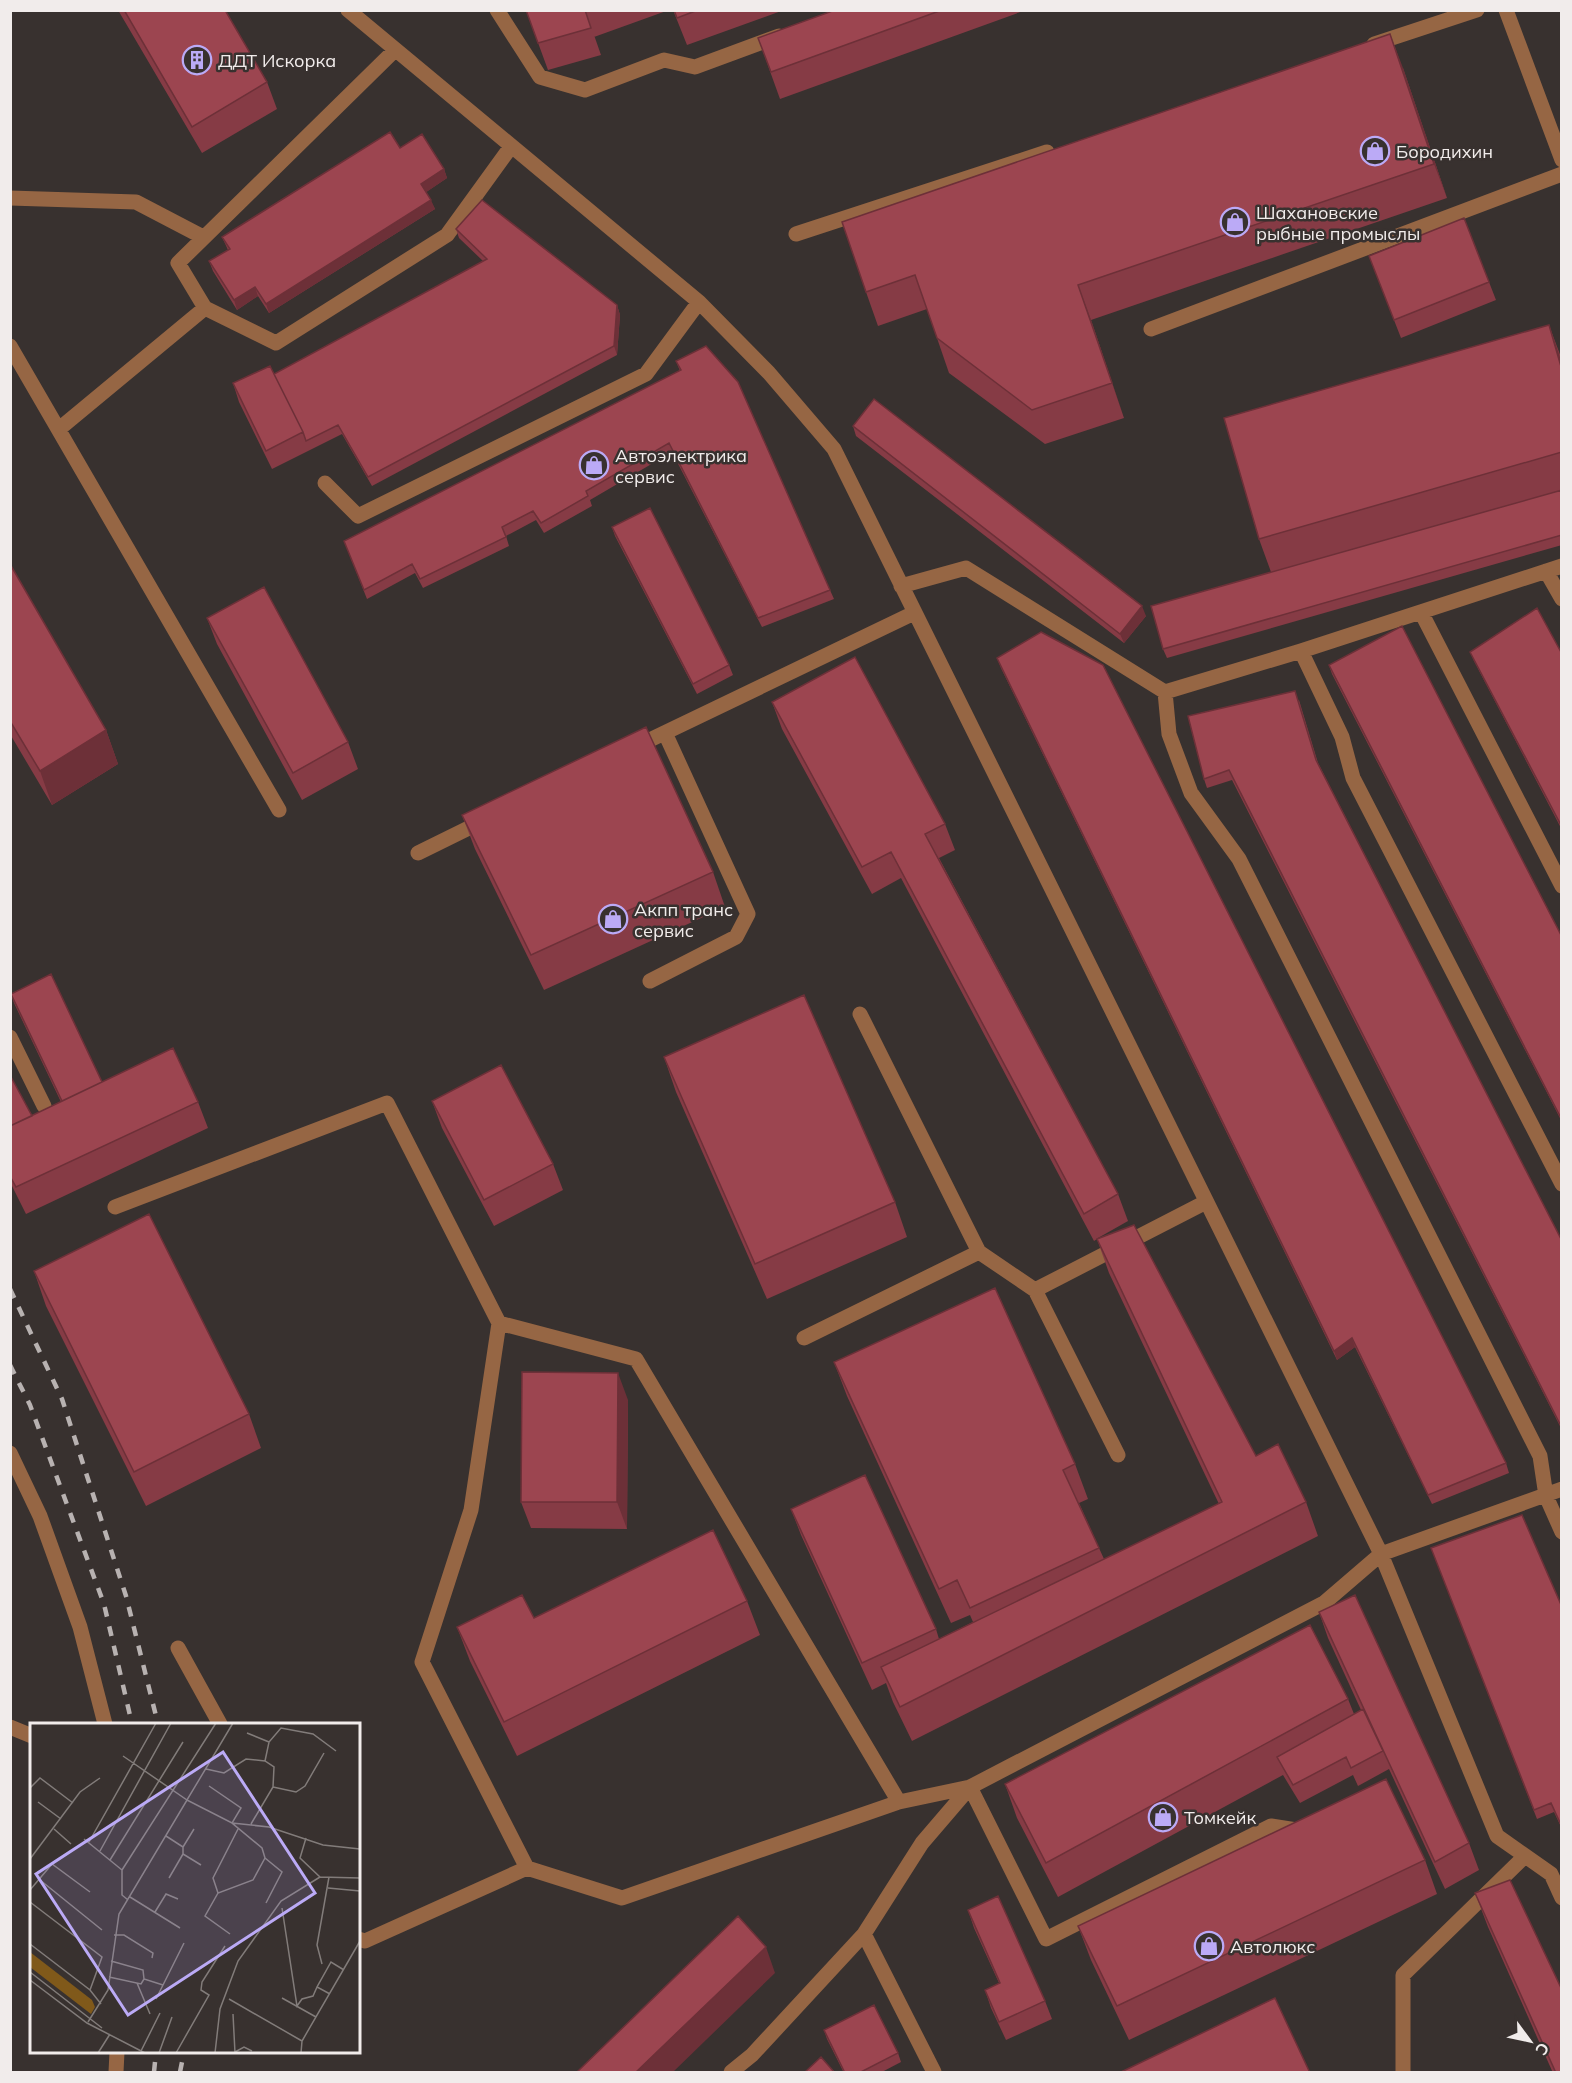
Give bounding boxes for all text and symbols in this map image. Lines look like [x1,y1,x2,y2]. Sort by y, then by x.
building icon: ДДТ Искорка [181,44,213,76]
place label: ДДТ Искорка [218,49,336,72]
shop icon: Бородихин [1359,135,1391,167]
place label: Бородихин [1396,140,1493,163]
place label: Шахановские рыбные промыслы [1256,201,1420,245]
shop icon: Шахановские рыбные промыслы [1219,206,1251,238]
place label: Автоэлектрика сервис [615,444,747,488]
shop icon: Автоэлектрика сервис [578,449,610,481]
place label: Акпп транс сервис [634,898,733,942]
shop icon: Акпп транс сервис [597,903,629,935]
inset map [30,1723,360,2053]
shop icon: Томкейк [1147,1801,1179,1833]
place label: Томкейк [1184,1806,1256,1829]
shop icon: Автолюкс [1193,1930,1225,1962]
place label: Автолюкс [1230,1935,1315,1958]
north arrow [1500,2011,1560,2071]
text: С [1531,2039,1554,2059]

